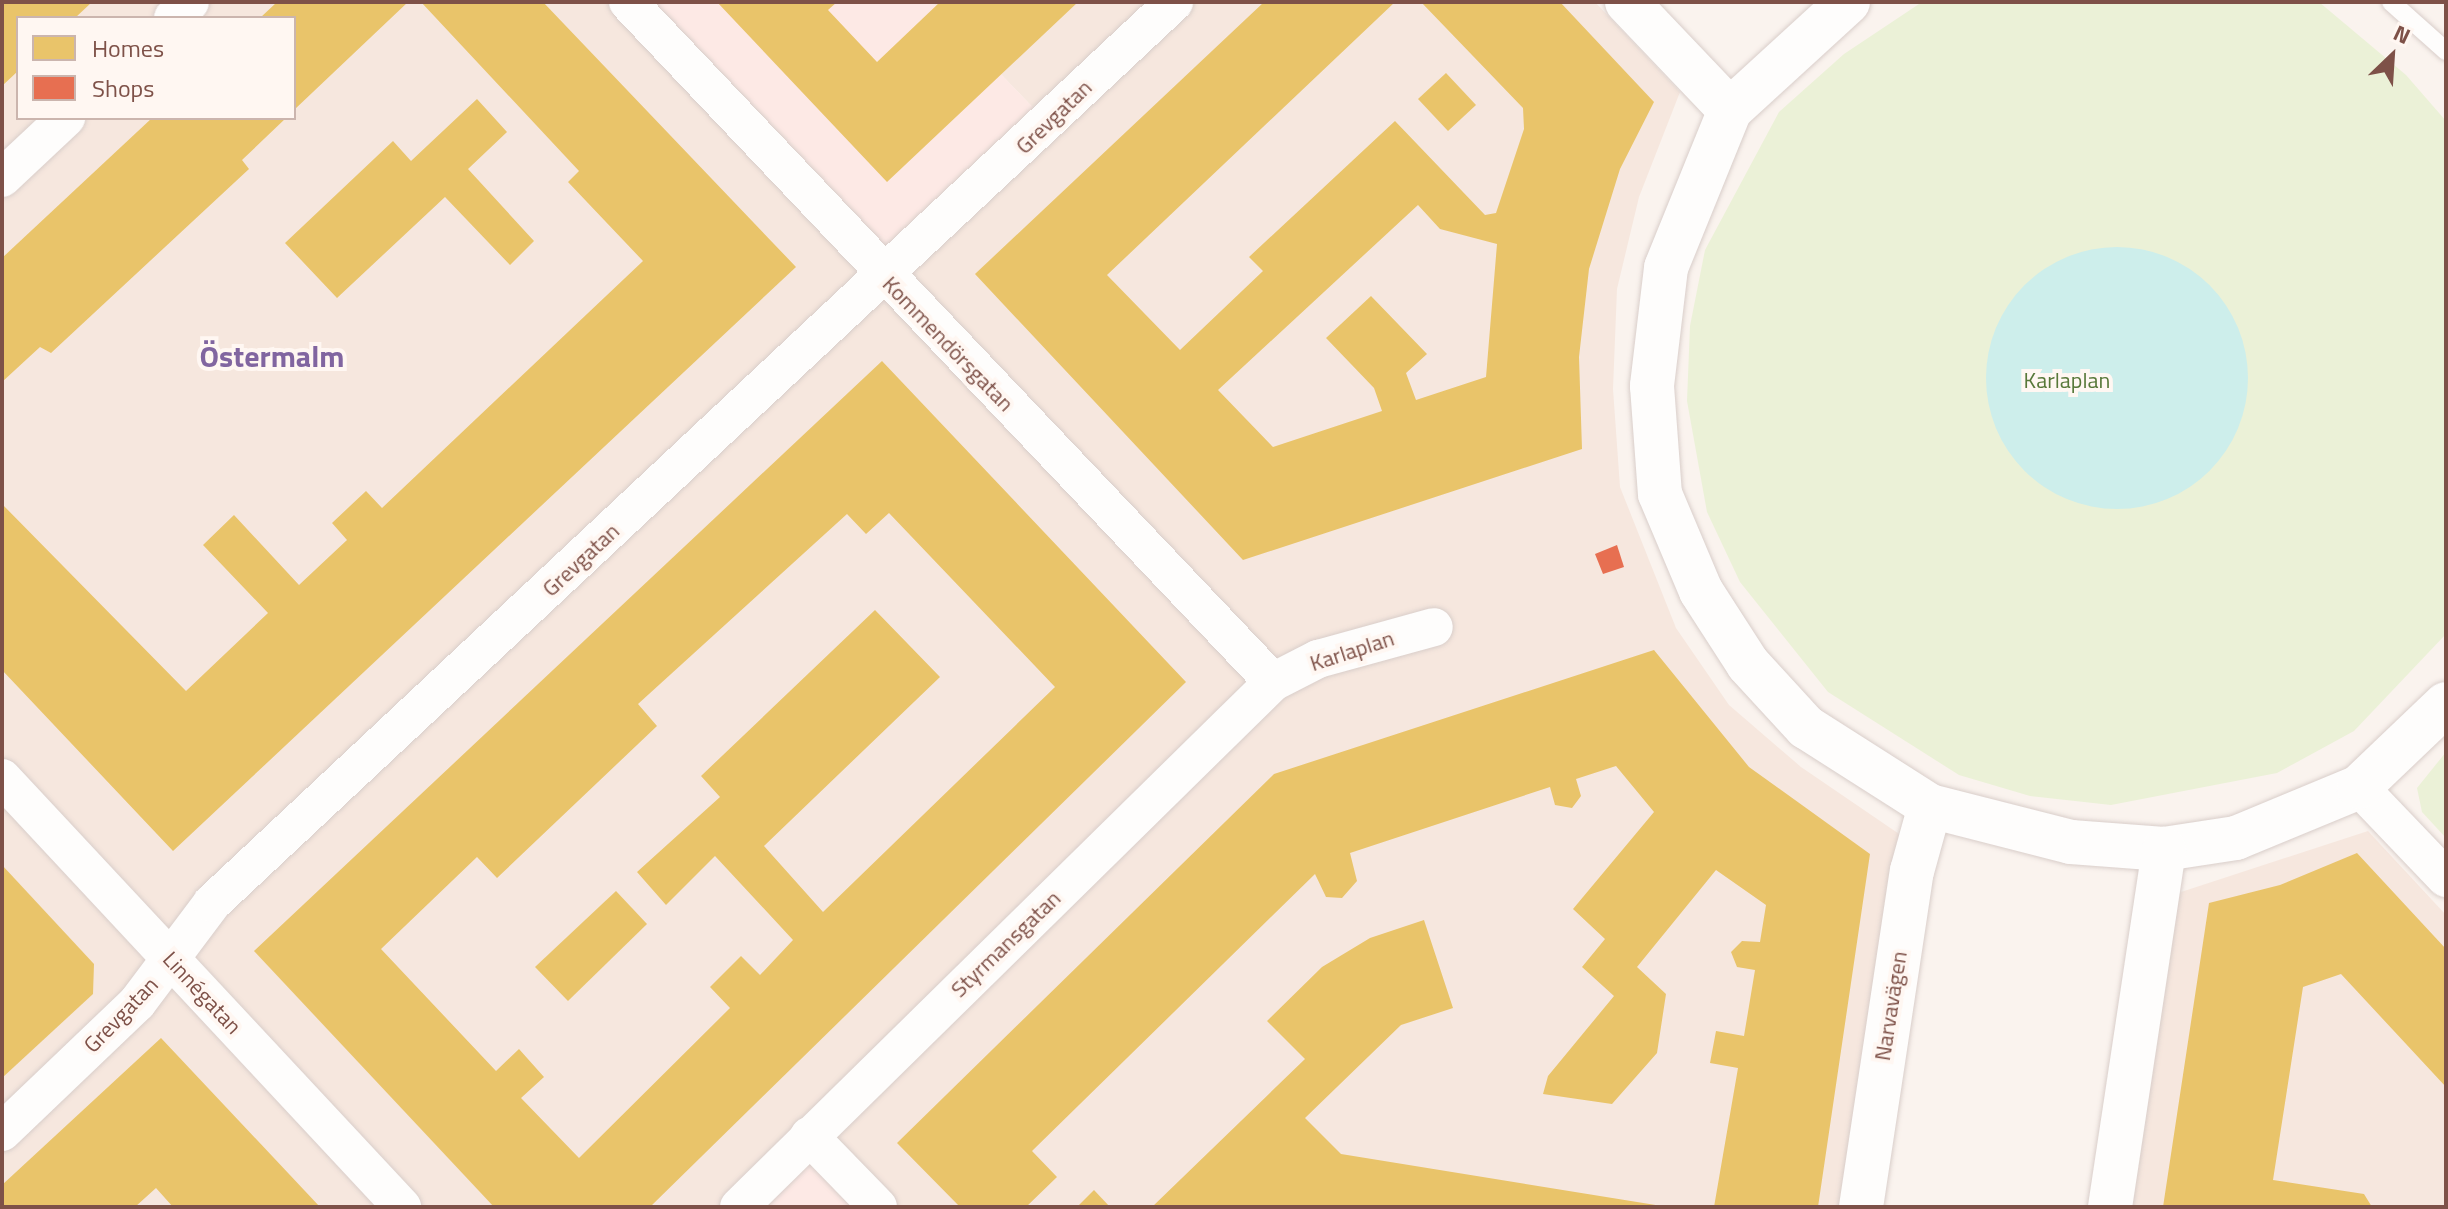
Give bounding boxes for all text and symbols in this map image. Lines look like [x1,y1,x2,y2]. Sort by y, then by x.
legend [16,16,296,120]
north arrow [2352,16,2432,96]
text: N [2388,16,2416,53]
text: Homes [92,30,164,66]
text: Shops [92,70,154,106]
street label: Grevgatan [1011,74,1097,160]
street label: Kommendörsgatan [877,271,1019,417]
district label: Östermalm [200,338,344,374]
park label: Karlaplan [2024,368,2110,394]
street label: Grevgatan [537,518,625,602]
street label: Karlaplan [1307,625,1397,677]
street label: Styrmansgatan [946,885,1066,1003]
street label: Linnégatan [157,946,247,1040]
street label: Narvavägen [1869,949,1913,1063]
street label: Grevgatan [78,972,164,1058]

